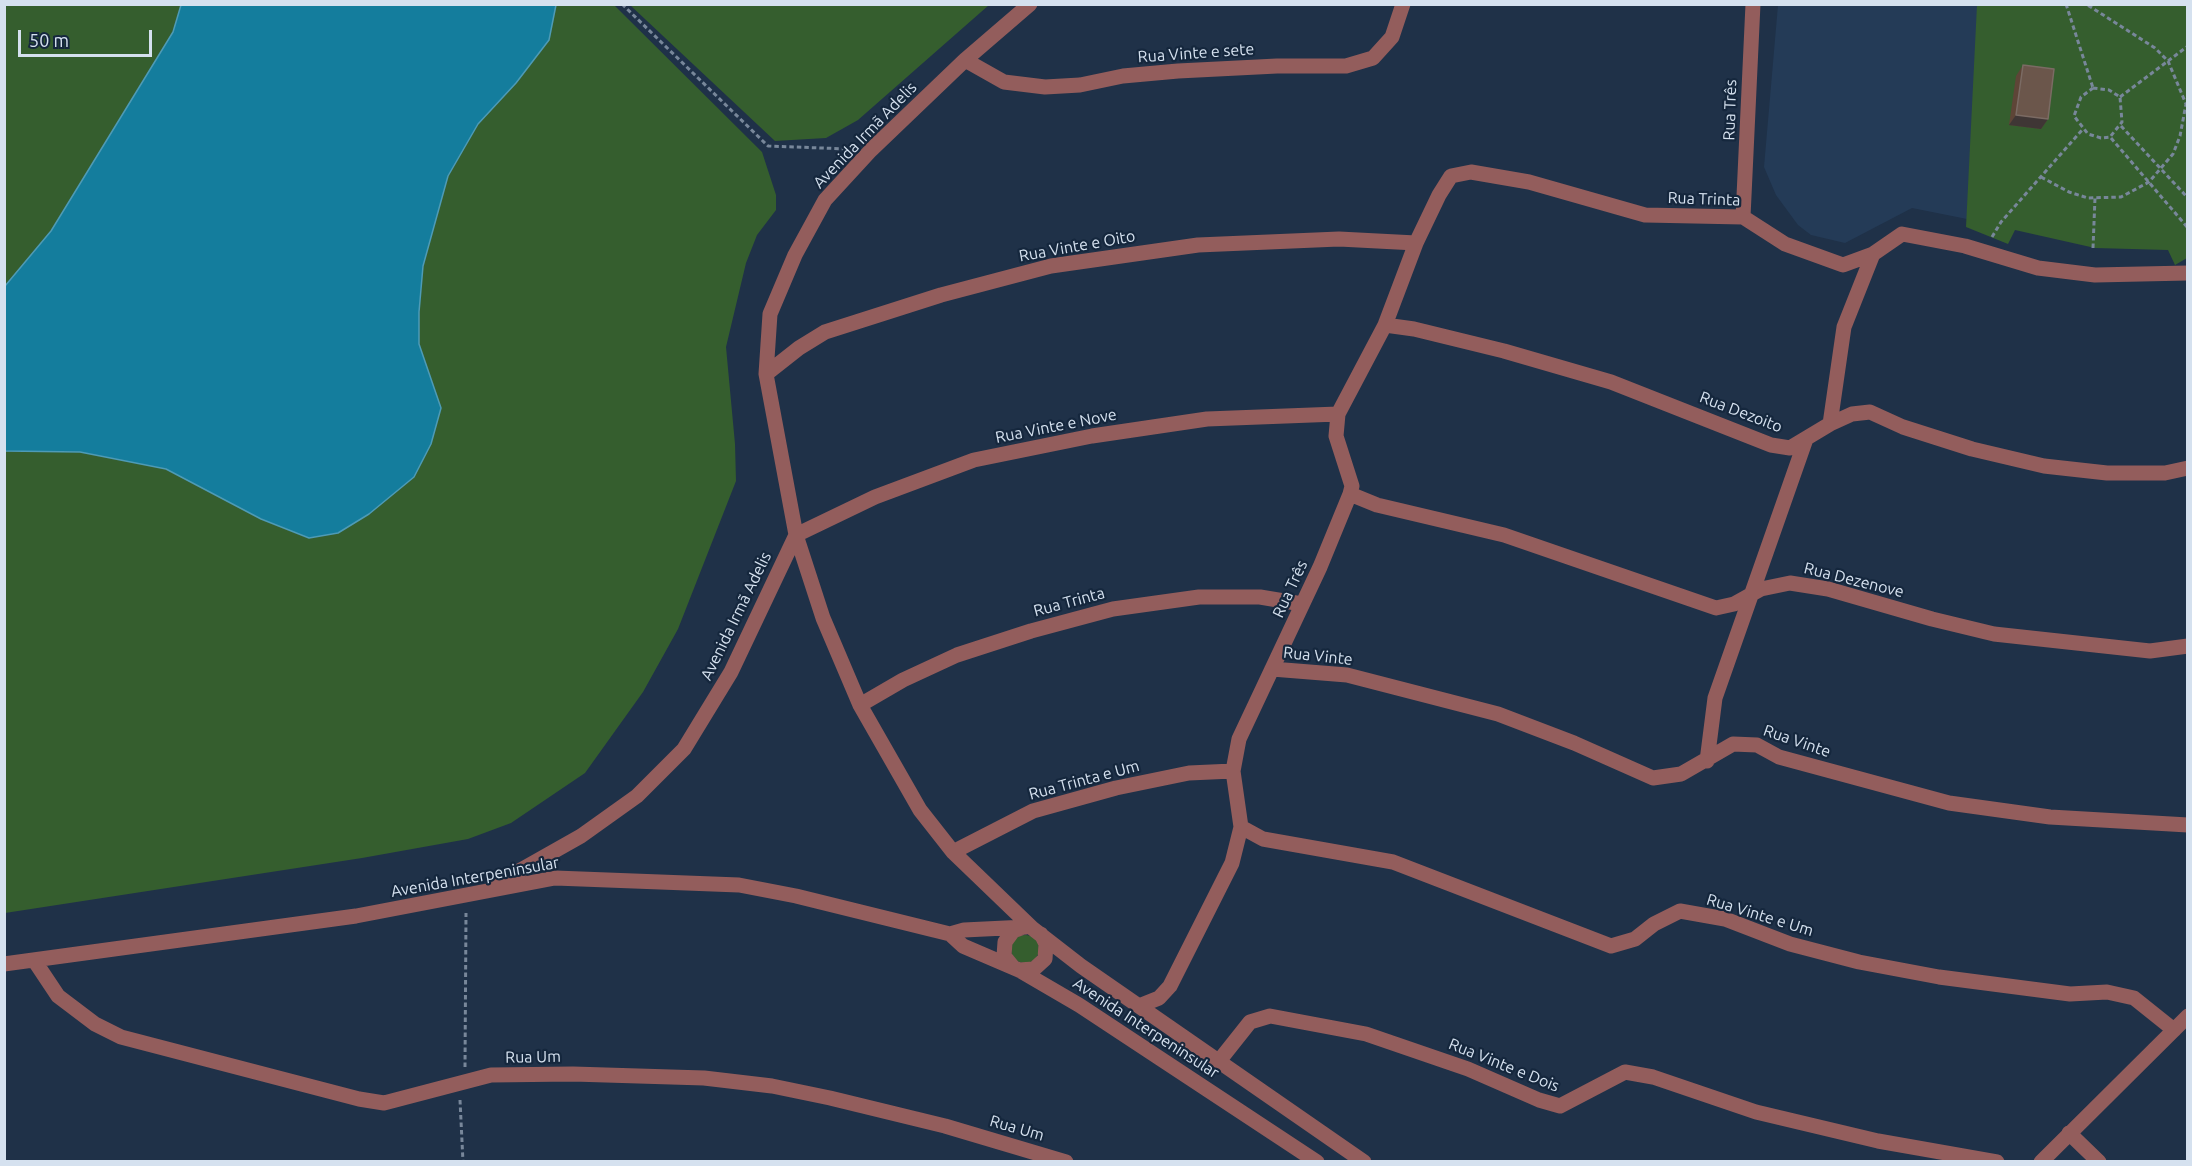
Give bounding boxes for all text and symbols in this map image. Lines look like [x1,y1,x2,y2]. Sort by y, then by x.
scale bar [21,18,154,56]
text: 50 m [29,30,69,50]
street label: Rua Vinte e sete [1137,39,1255,67]
street label: Avenida Irmã Adelis [809,78,921,192]
street label: Rua Três [1719,79,1741,141]
street label: Rua Trinta [1667,188,1741,210]
street label: Rua Vinte e Oito [1017,226,1137,266]
street label: Rua Dezoito [1697,387,1785,437]
street label: Rua Vinte e Nove [994,405,1118,447]
street label: Avenida Irmã Adelis [697,549,775,683]
street label: Rua Três [1268,557,1312,621]
street label: Rua Dezenove [1802,558,1906,602]
street label: Rua Trinta [1031,583,1107,621]
street label: Rua Vinte [1282,643,1354,669]
street label: Rua Vinte [1761,721,1833,761]
street label: Rua Trinta e Um [1027,756,1141,804]
street label: Avenida Interpeninsular [389,853,561,901]
street label: Rua Vinte e Um [1704,890,1816,940]
street label: Avenida Interpeninsular [1069,974,1223,1082]
street label: Rua Vinte e Dois [1446,1034,1562,1096]
street label: Rua Um [505,1047,561,1067]
street label: Rua Um [988,1111,1046,1145]

